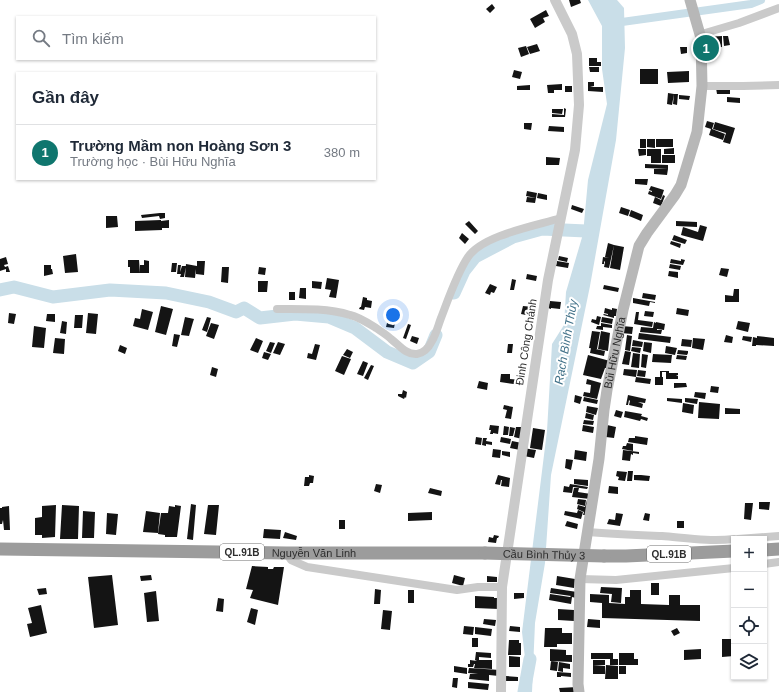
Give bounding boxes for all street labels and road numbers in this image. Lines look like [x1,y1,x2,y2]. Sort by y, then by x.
street label: Đinh Công Chánh [513,298,539,386]
street label: Bùi Hữu Nghĩa [601,315,628,390]
road number: QL.91B [220,544,264,560]
road number: QL.91B [647,546,691,562]
street label: Nguyễn Văn Linh [272,547,356,559]
street label: Cầu Bình Thủy 3 [503,547,585,562]

